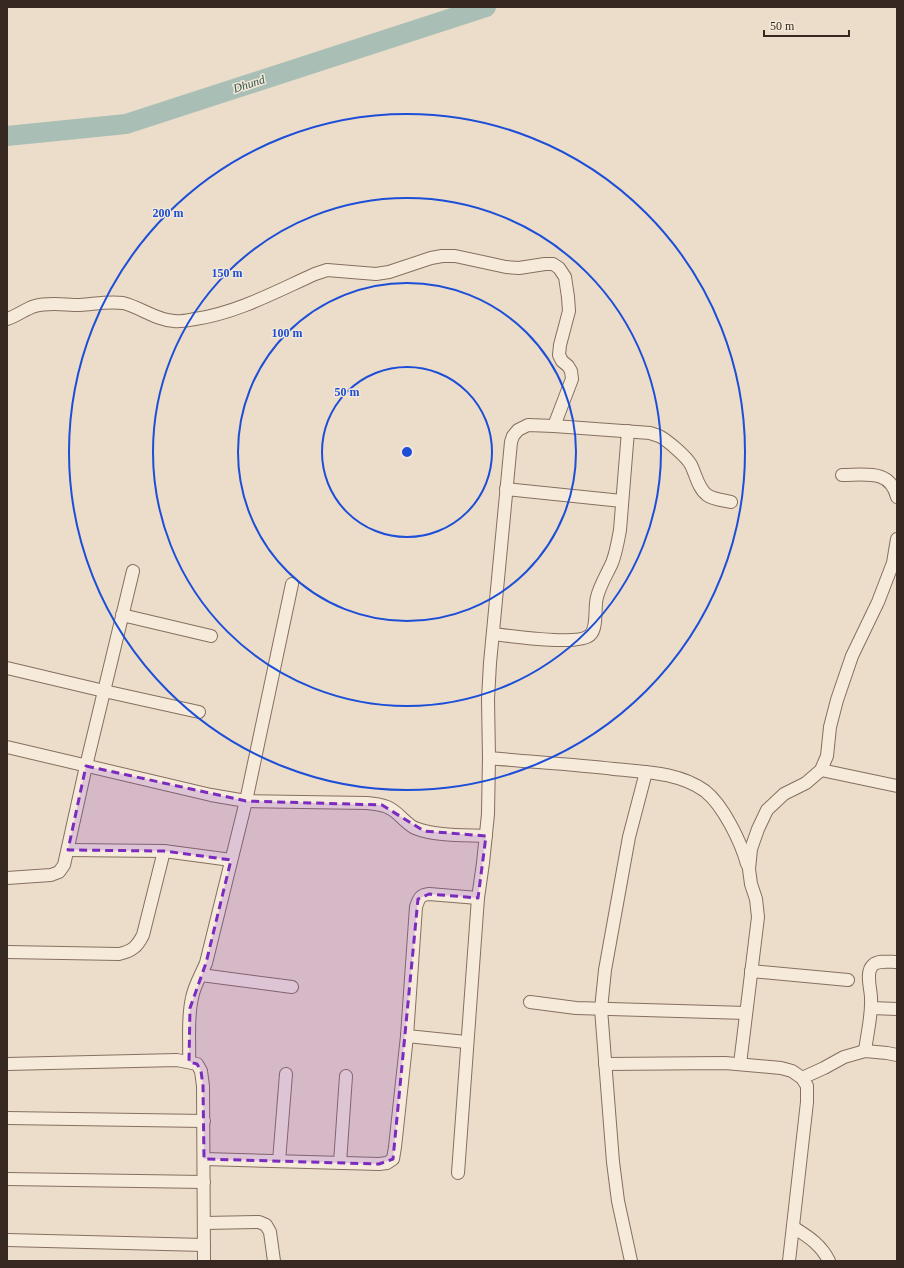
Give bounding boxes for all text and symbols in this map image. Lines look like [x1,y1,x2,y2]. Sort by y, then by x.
scale bar [764,12,849,38]
text: 50 m [770,19,795,33]
water label: Dhund [230,72,268,96]
text: 200 m [153,206,184,220]
text: 150 m [212,266,243,280]
text: 100 m [272,326,303,340]
text: 50 m [335,385,360,399]
centre of rings [400,445,414,459]

